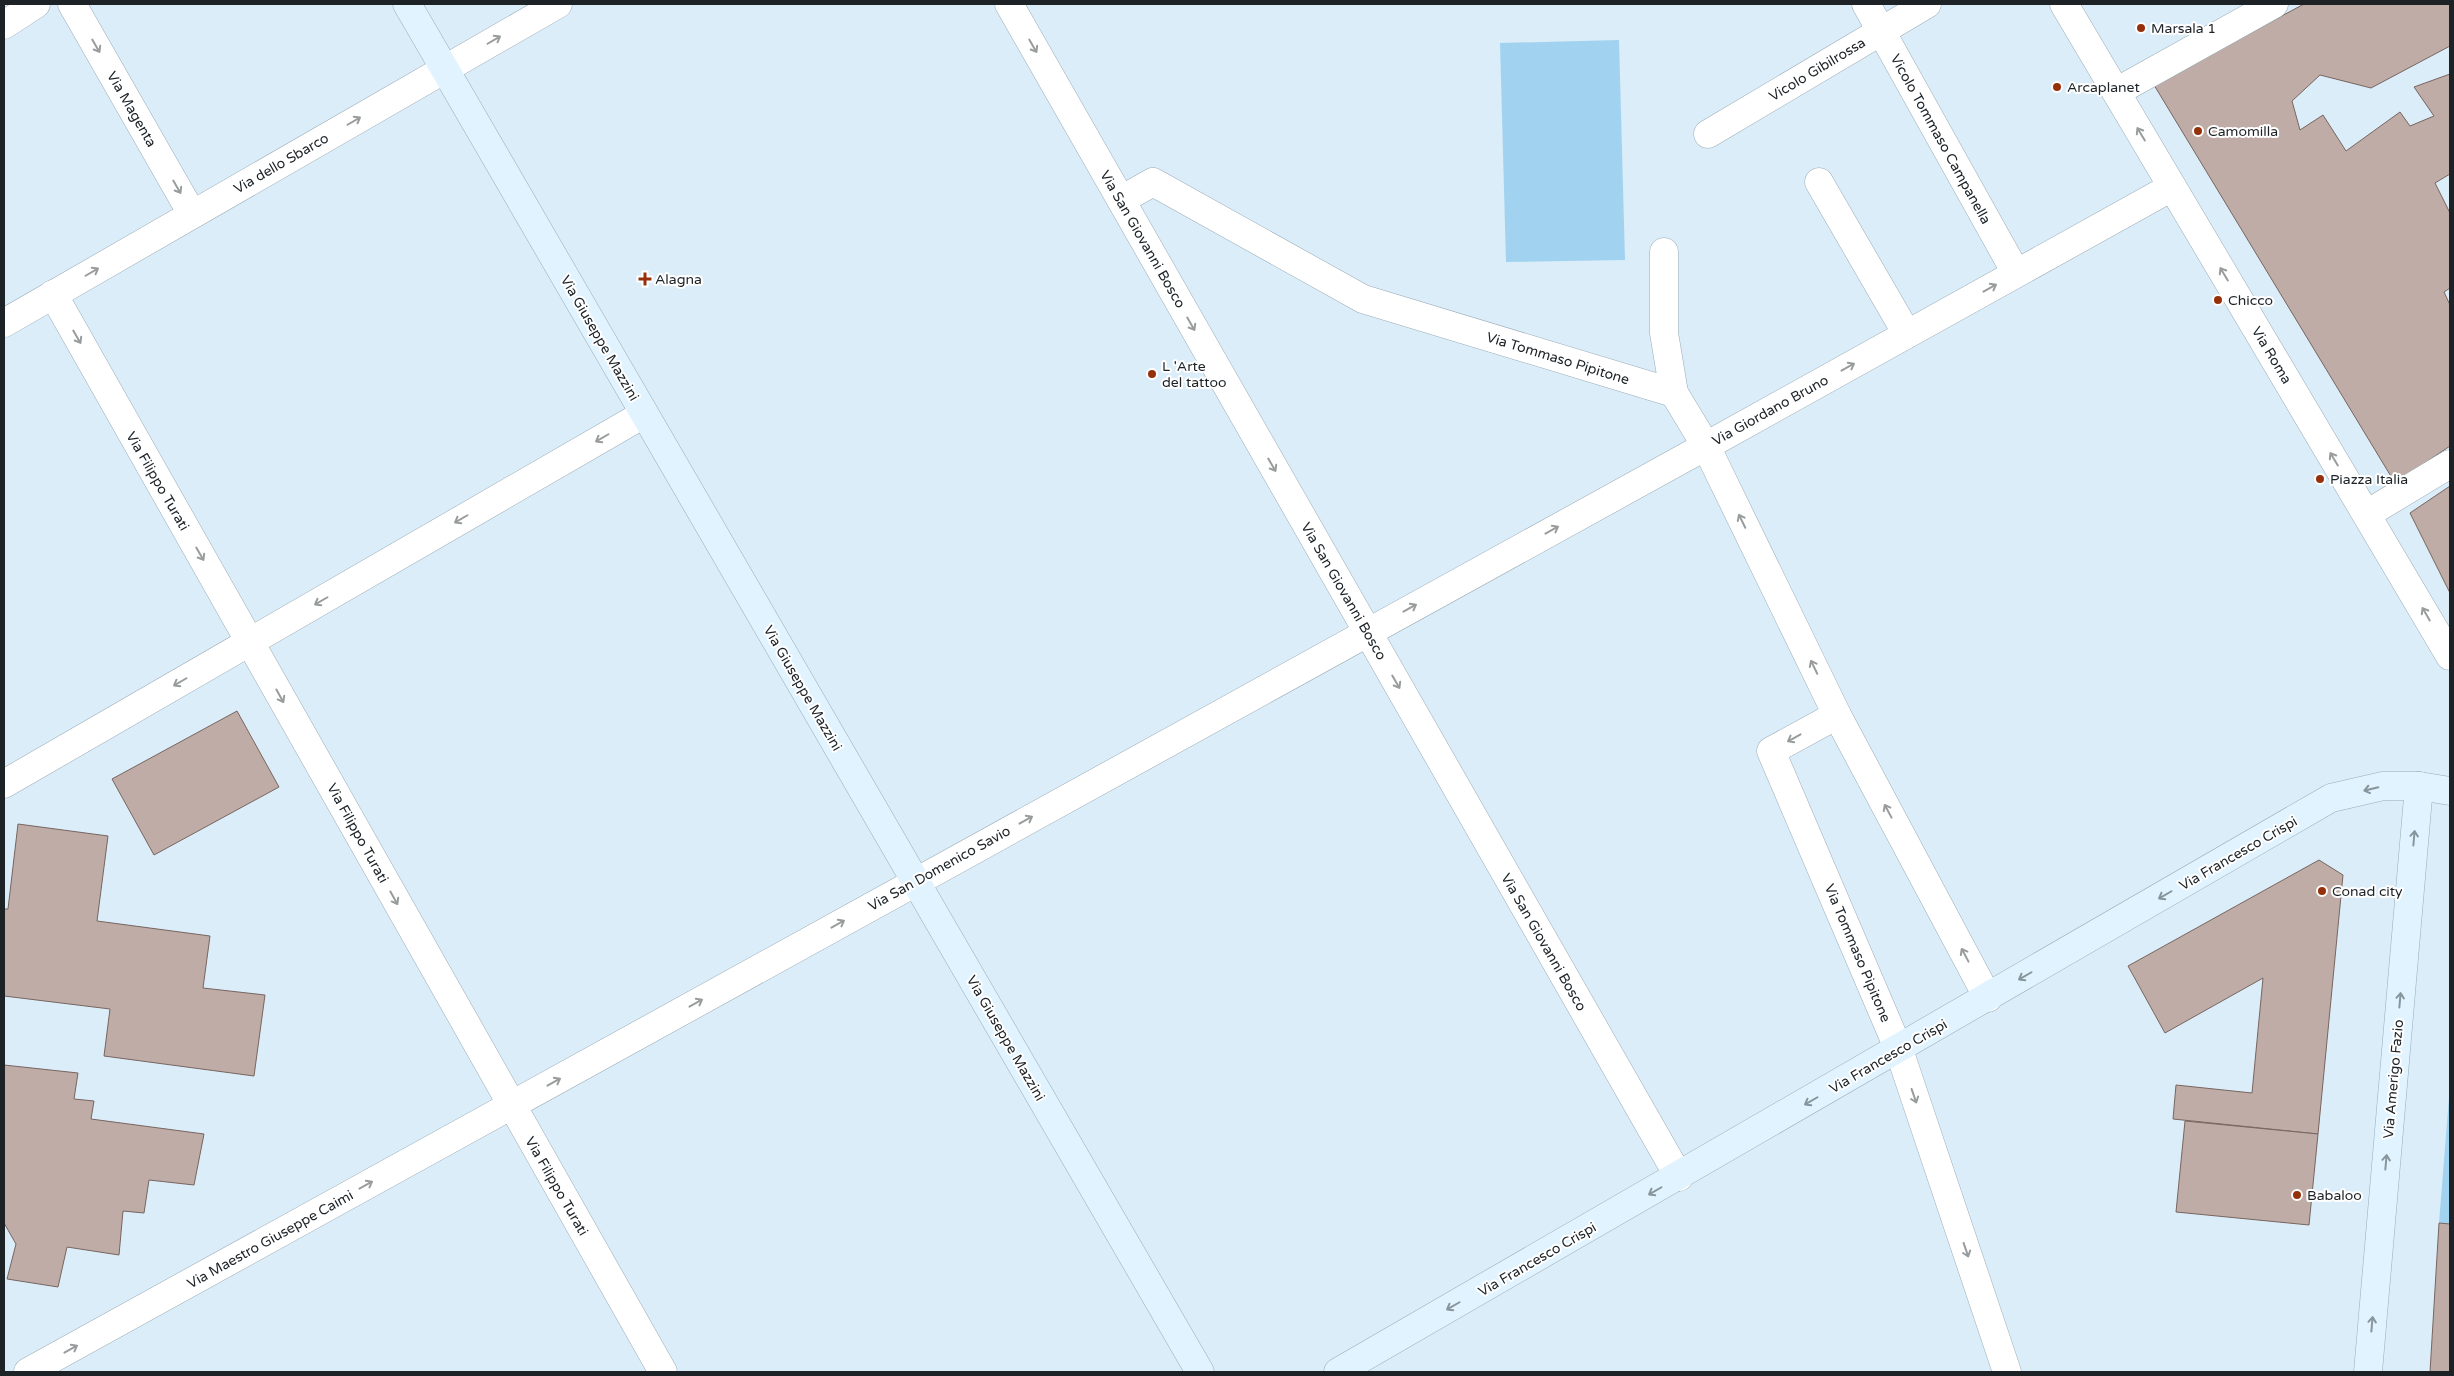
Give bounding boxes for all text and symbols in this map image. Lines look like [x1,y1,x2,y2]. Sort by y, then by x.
place label: Marsala 1 [2151,20,2216,37]
marker: Marsala 1 [2135,22,2147,34]
street label: Vicolo Gibilrossa [1766,34,1869,105]
one-way arrow [487,35,501,45]
one-way arrow [91,38,101,53]
one-way arrow [1028,38,1038,53]
street label: Vicolo Tommaso Campanella [1887,51,1994,227]
street label: Via Magenta [103,68,160,150]
place label: Arcaplanet [2067,79,2140,96]
marker: Arcaplanet [2051,81,2063,93]
one-way arrow [346,116,360,126]
place label: Camomilla [2208,123,2278,140]
marker: Camomilla [2192,125,2204,137]
one-way arrow [2136,127,2146,142]
street label: Via dello Sbarco [231,129,332,197]
street label: Via San Giovanni Bosco [1096,167,1189,311]
one-way arrow [172,179,182,194]
one-way arrow [2219,266,2229,281]
one-way arrow [84,267,98,277]
place label: Alagna [655,271,702,288]
street label: Via Giuseppe Mazzini [557,273,642,404]
marker: Alagna [639,273,651,285]
one-way arrow [1982,283,1997,293]
place label: Chicco [2228,292,2273,309]
marker: Chicco [2212,294,2224,306]
one-way arrow [1187,316,1197,331]
street label: Via Roma [2248,324,2295,387]
one-way arrow [72,329,82,344]
street label: Via Tommaso Pipitone [1484,329,1631,388]
place label: L 'Arte del tattoo [1162,358,1227,391]
one-way arrow [1840,362,1855,372]
marker: L 'Arte del tattoo [1146,368,1158,380]
street label: Via Giordano Bruno [1709,371,1831,449]
street label: Via Filippo Turati [122,429,193,534]
one-way arrow [595,434,610,443]
one-way arrow [2328,452,2338,466]
one-way arrow [1267,458,1277,473]
place label: Piazza Italia [2330,471,2408,488]
marker: Piazza Italia [2314,473,2326,485]
one-way arrow [1737,514,1746,529]
one-way arrow [455,515,469,525]
street label: Via San Giovanni Bosco [1297,519,1390,663]
one-way arrow [1545,525,1559,535]
one-way arrow [195,547,205,562]
one-way arrow [314,596,328,606]
one-way arrow [1402,603,1416,613]
one-way arrow [2420,607,2430,621]
street label: Via Giuseppe Mazzini [760,623,845,754]
one-way arrow [1808,660,1818,675]
one-way arrow [1391,675,1401,690]
one-way arrow [173,677,187,687]
one-way arrow [275,688,285,703]
one-way arrow [1788,734,1802,744]
street label: Via Filippo Turati [323,780,392,886]
one-way arrow [2363,785,2379,794]
one-way arrow [1883,805,1893,819]
street label: Via Francesco Crispi [2176,813,2300,894]
one-way arrow [1019,815,1034,825]
street label: Via San Domenico Savio [865,822,1013,915]
one-way arrow [2410,830,2419,846]
street label: Via San Giovanni Bosco [1497,870,1590,1014]
street label: Via Tommaso Pipitone [1821,882,1894,1025]
place label: Conad city [2332,883,2403,900]
marker: Conad city [2316,885,2328,897]
one-way arrow [2159,890,2173,900]
one-way arrow [390,891,400,905]
one-way arrow [831,919,846,929]
one-way arrow [1960,947,1970,962]
one-way arrow [2018,972,2032,982]
street label: Via Giuseppe Mazzini [963,973,1048,1104]
one-way arrow [2395,992,2405,1008]
one-way arrow [689,998,704,1008]
street label: Via Francesco Crispi [1826,1016,1950,1097]
street label: Via Amerigo Fazio [2380,1019,2407,1139]
one-way arrow [546,1076,561,1086]
one-way arrow [1910,1088,1920,1104]
one-way arrow [1805,1096,1819,1106]
street label: Via Filippo Turati [521,1134,592,1239]
one-way arrow [2381,1154,2391,1170]
one-way arrow [359,1180,373,1190]
one-way arrow [1649,1186,1663,1196]
street label: Via Maestro Giuseppe Caimi [184,1187,356,1292]
place label: Babaloo [2307,1187,2362,1204]
marker: Babaloo [2291,1189,2303,1201]
street label: Via Francesco Crispi [1475,1219,1599,1300]
one-way arrow [1962,1242,1971,1258]
one-way arrow [1446,1301,1461,1311]
one-way arrow [2368,1316,2377,1332]
one-way arrow [63,1343,78,1353]

